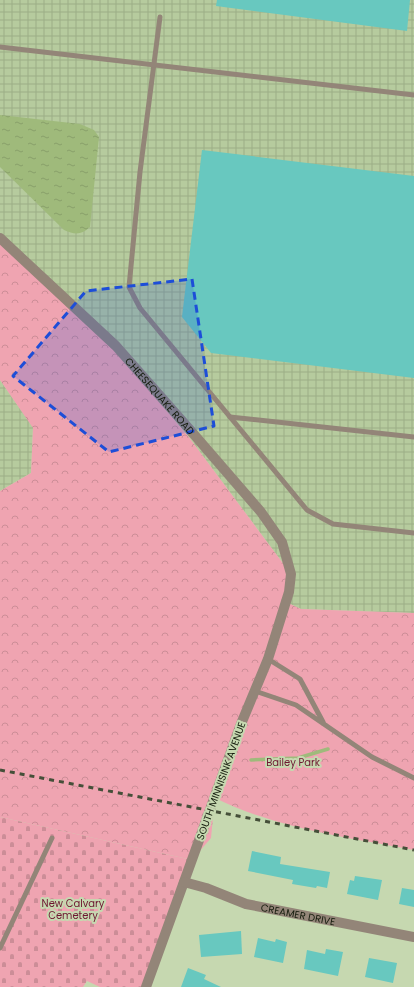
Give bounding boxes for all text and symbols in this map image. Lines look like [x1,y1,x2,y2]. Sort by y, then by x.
street label: CHEESEQUAKE ROAD [122,354,198,438]
street label: SOUTH MINNISINK AVENUE [193,720,249,842]
park label: Bailey Park [266,755,321,770]
park label: New Calvary Cemetery [42,896,105,923]
street label: CREAMER DRIVE [259,900,337,929]

